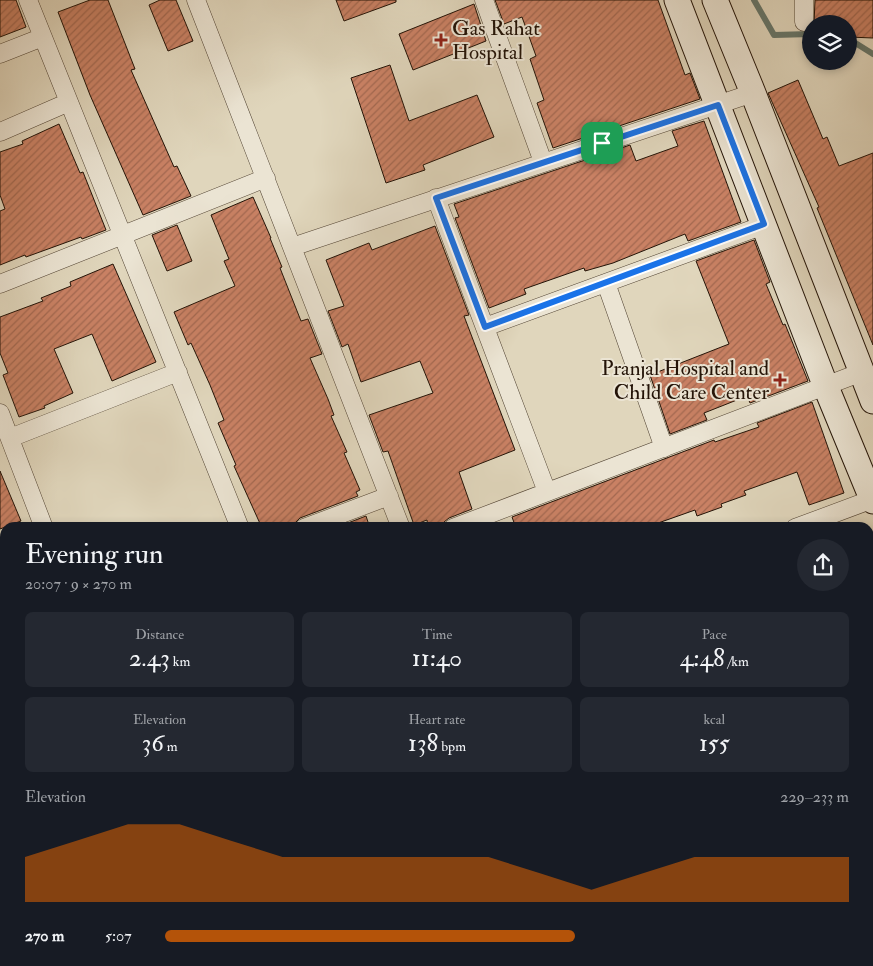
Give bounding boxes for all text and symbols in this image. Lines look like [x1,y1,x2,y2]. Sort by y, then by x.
place label: Gas Rahat Hospital [452,15,540,66]
map controls [802,15,857,70]
button: layers [802,15,857,70]
marker: Gas Rahat Hospital [434,33,448,47]
pin [581,122,623,164]
icon: arrive [588,129,616,157]
place label: Pranjal Hospital and Child Care Center [601,355,770,406]
marker: Pranjal Hospital and Child Care Center [773,373,787,387]
text: Evening run [25,537,163,572]
button: share [797,539,849,591]
text: 20:07 · 9 × 270 m [25,574,132,594]
text: Distance [135,626,184,643]
text: Time [422,626,452,643]
text: Pace [702,626,727,643]
text: 2.43 [129,643,170,674]
text: 11:40 [412,643,462,674]
text: 4:48 [680,643,725,674]
text: km [170,653,190,670]
text: /km [725,653,749,670]
text: Elevation [133,711,186,728]
text: Heart rate [408,711,465,728]
text: kcal [704,711,725,728]
text: 36 [142,728,164,759]
text: 138 [408,728,438,759]
text: 155 [699,728,730,759]
text: m [164,738,178,755]
text: bpm [438,738,466,755]
text: Elevation [25,787,86,807]
text: 229–233 m [780,787,849,807]
text: 270 m [25,926,64,946]
text: 5:07 [105,926,132,946]

